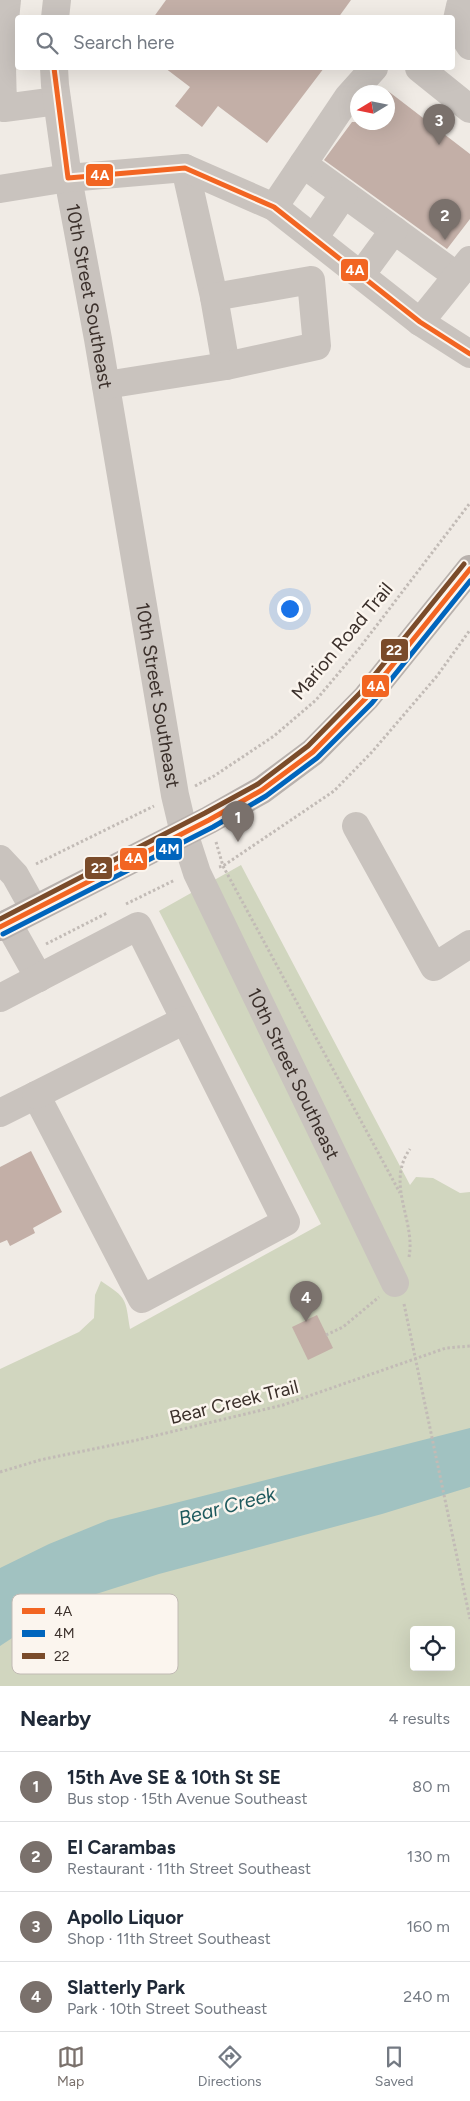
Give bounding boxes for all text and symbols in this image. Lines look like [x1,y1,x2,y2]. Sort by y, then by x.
search box [15,15,455,70]
icon: search [33,29,61,57]
text: Search here [73,31,175,54]
north arrow [350,85,395,130]
pin: 3 [423,104,455,145]
line badge: 4A [85,163,114,187]
text: 4A [91,167,109,184]
pin: 2 [429,199,461,240]
street label: 10th Street Southeast [61,202,118,390]
line badge: 4A [340,258,369,282]
text: 4A [346,262,364,279]
street label: Marion Road Trail [286,578,398,704]
your location [277,596,303,622]
street label: 10th Street Southeast [131,601,185,790]
line badge: 22 [380,638,409,662]
text: 22 [386,642,402,659]
line badge: 4A [361,674,390,698]
text: 4A [367,678,385,695]
pin: 1 [222,801,254,842]
line badge: 4M [155,837,183,861]
text: 4M [159,841,179,858]
line badge: 4A [119,847,148,871]
text: 4A [125,850,143,867]
line badge: 22 [84,856,113,880]
text: 22 [91,860,107,877]
street label: 10th Street Southeast [243,984,345,1163]
pin: 4 [290,1281,322,1322]
street label: Bear Creek Trail [167,1375,301,1429]
water label: Bear Creek [176,1481,279,1530]
legend [12,1594,178,1674]
text: 4A [54,1603,73,1620]
text: 4M [54,1625,75,1642]
map controls [410,1626,455,1671]
button: locate [410,1626,455,1671]
text: 22 [54,1648,70,1665]
text: Nearby [20,1706,91,1731]
text: 4 results [389,1709,450,1728]
text: 15th Ave SE & 10th St SE [67,1766,281,1789]
text: 1 [33,1777,39,1796]
text: 80 m [412,1777,450,1796]
text: Bus stop · 15th Avenue Southeast [67,1789,307,1808]
text: El Carambas [67,1836,176,1859]
text: 2 [31,1847,41,1866]
text: 130 m [407,1847,450,1866]
text: Restaurant · 11th Street Southeast [67,1859,311,1878]
text: Apollo Liquor [67,1906,183,1929]
text: 3 [32,1917,40,1936]
text: 160 m [407,1917,450,1936]
text: Shop · 11th Street Southeast [67,1929,271,1948]
text: Slatterly Park [67,1976,185,1999]
text: 4 [31,1987,41,2006]
text: 240 m [403,1987,450,2006]
text: Park · 10th Street Southeast [67,1999,267,2018]
tab: Map [57,2043,85,2090]
tab: Directions [198,2043,262,2090]
tab: Saved [375,2043,413,2090]

